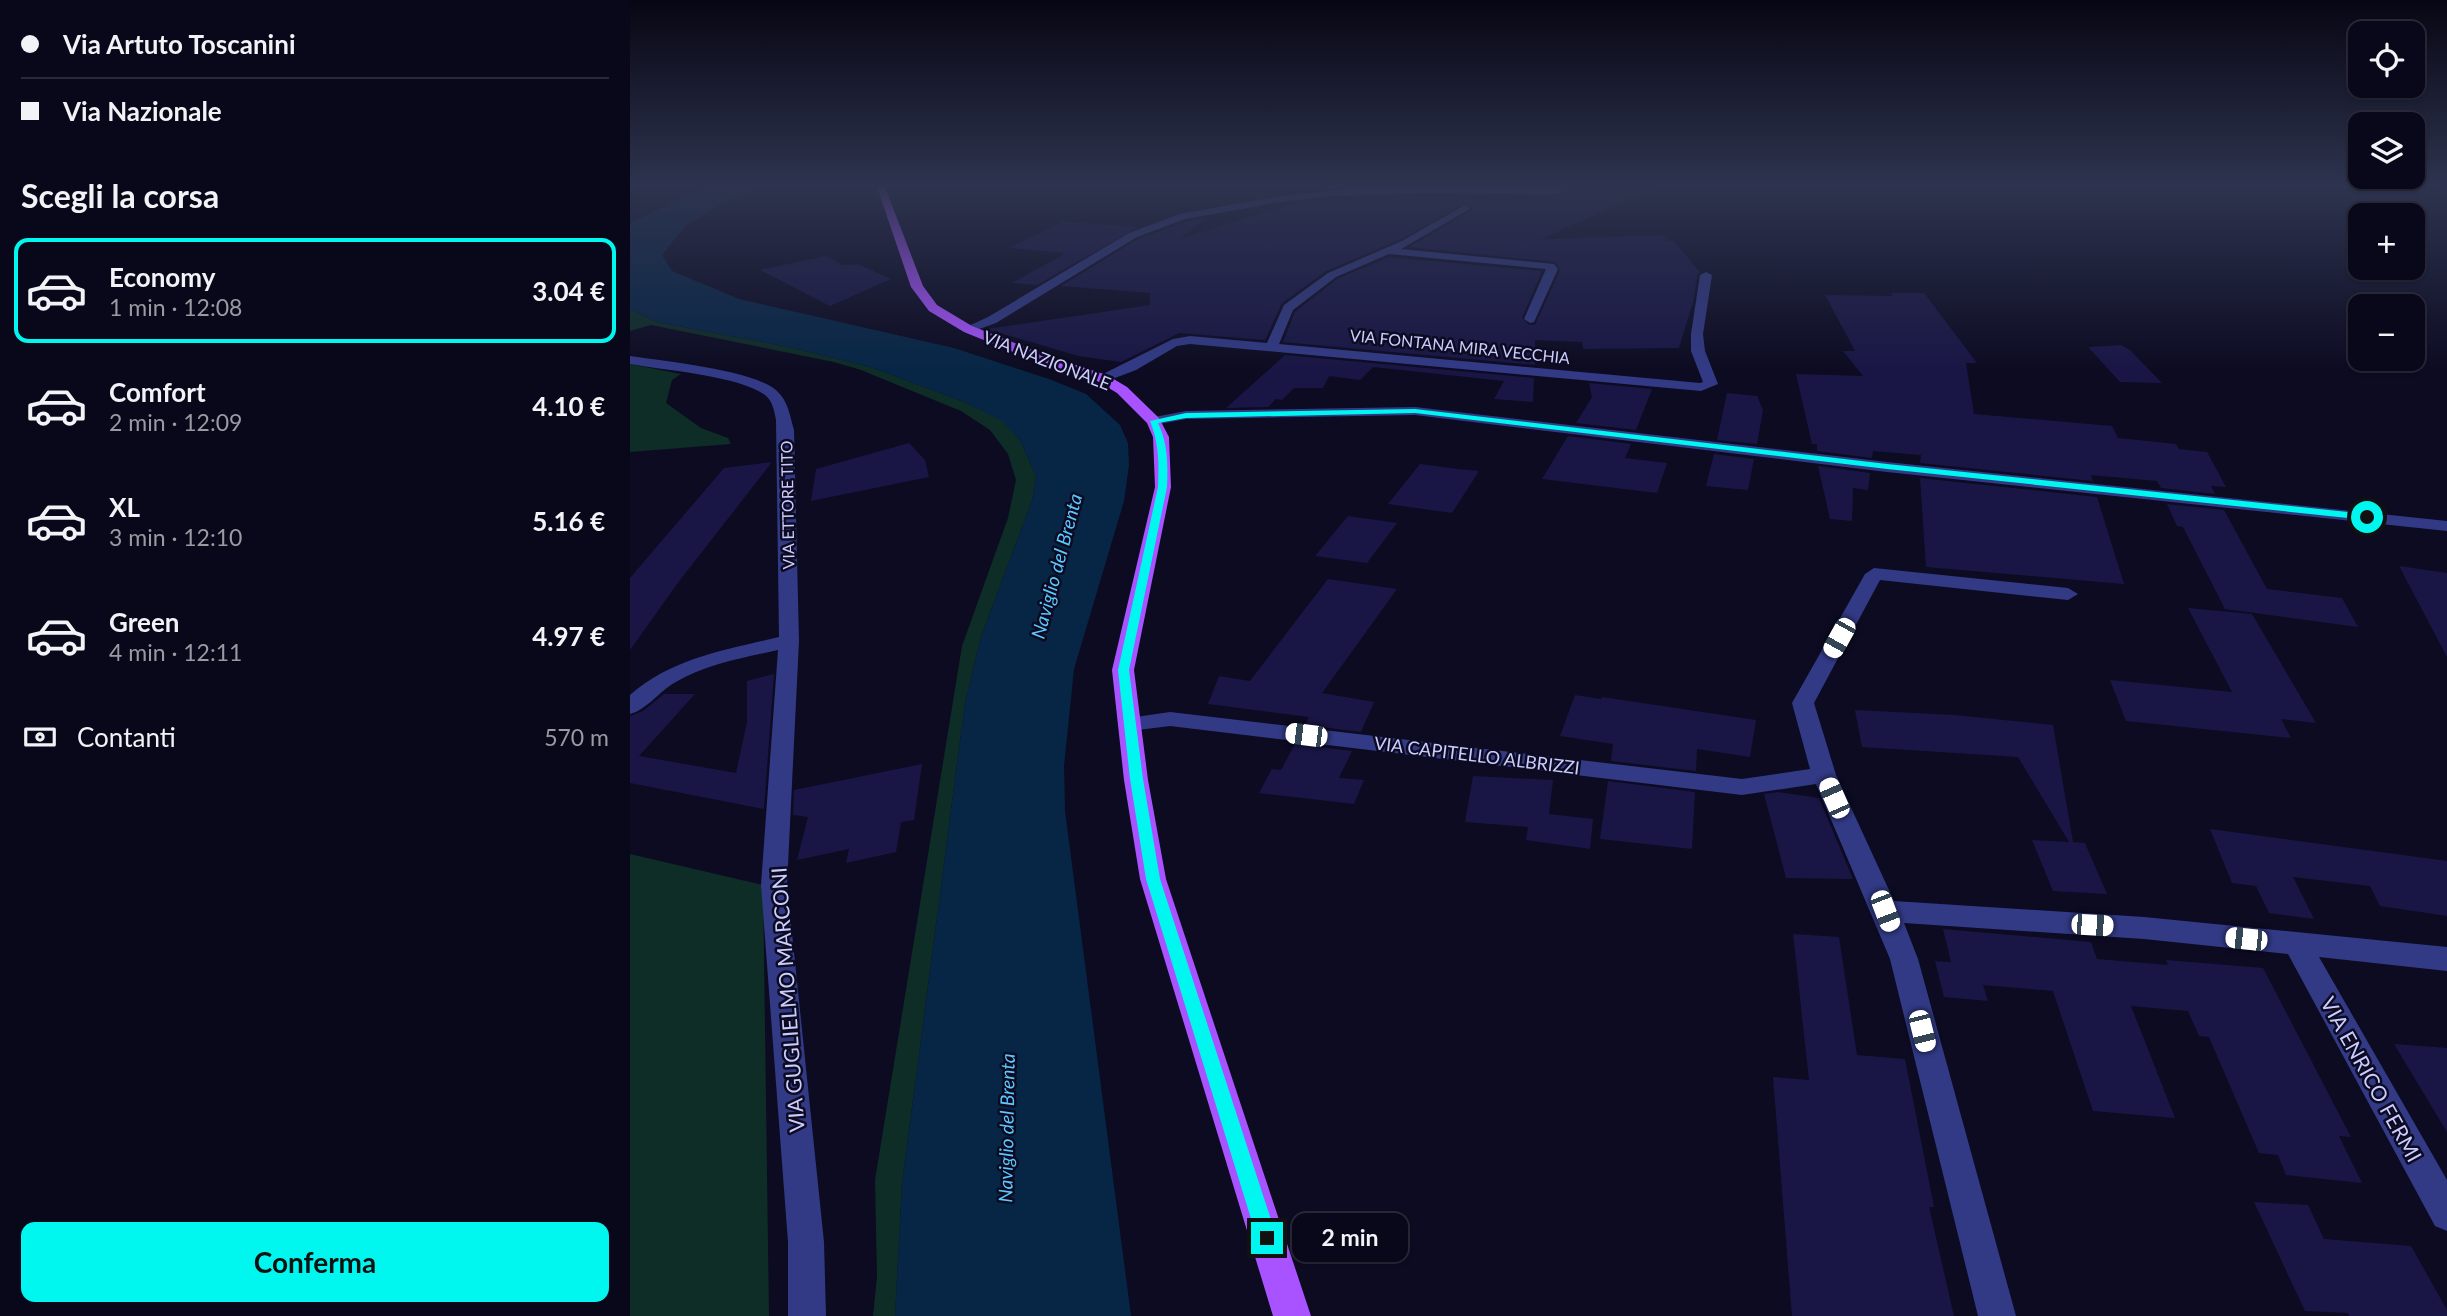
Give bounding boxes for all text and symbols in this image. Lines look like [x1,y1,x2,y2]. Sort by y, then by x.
map controls [2348,21,2425,371]
button: locate [2348,21,2425,98]
text: Via Artuto Toscanini [63,28,296,60]
text: Via Nazionale [63,95,222,127]
button: layers [2348,112,2425,189]
text: Scegli la corsa [21,176,219,215]
button: + [2348,203,2425,280]
icon: car [25,259,88,322]
text: Economy [109,261,215,293]
text: 3.04 € [532,275,605,307]
text: 1 min · 12:08 [109,293,242,321]
button: − [2348,294,2425,371]
street label: VIA FONTANA MIRA VECCHIA [1349,325,1571,367]
street label: VIA NAZIONALE [980,326,1114,394]
icon: car [25,374,88,437]
text: Comfort [109,376,206,408]
text: 4.10 € [532,390,605,422]
text: 2 min · 12:09 [109,408,242,436]
street label: VIA ETTORE TITO [776,440,798,569]
icon: car [25,489,88,552]
text: XL [109,491,140,523]
water label: Naviglio del Brenta [1026,491,1086,641]
route start [2351,501,2383,533]
text: 5.16 € [532,505,605,537]
text: 3 min · 12:10 [109,523,242,551]
icon: car [25,604,88,667]
text: Green [109,606,179,638]
car [1820,615,1859,661]
text: 4.97 € [532,620,605,652]
text: 4 min · 12:11 [109,638,242,666]
icon: cash [21,718,59,756]
text: Contanti [77,721,176,753]
car [1284,722,1329,748]
text: 570 m [544,723,609,751]
street label: VIA CAPITELLO ALBRIZZI [1373,731,1581,779]
car [1816,775,1853,821]
street label: VIA GUGLIELMO MARCONI [765,867,809,1133]
car [1868,888,1903,934]
car [2071,913,2114,937]
car [2225,926,2268,952]
street label: VIA ENRICO FERMI [2316,992,2428,1166]
car [1907,1008,1938,1054]
water label: Naviglio del Brenta [993,1053,1019,1203]
callout: 2 min [1292,1214,1407,1262]
button: Conferma [21,1222,609,1302]
route end [1251,1222,1283,1254]
text: 2 min [1321,1223,1379,1251]

